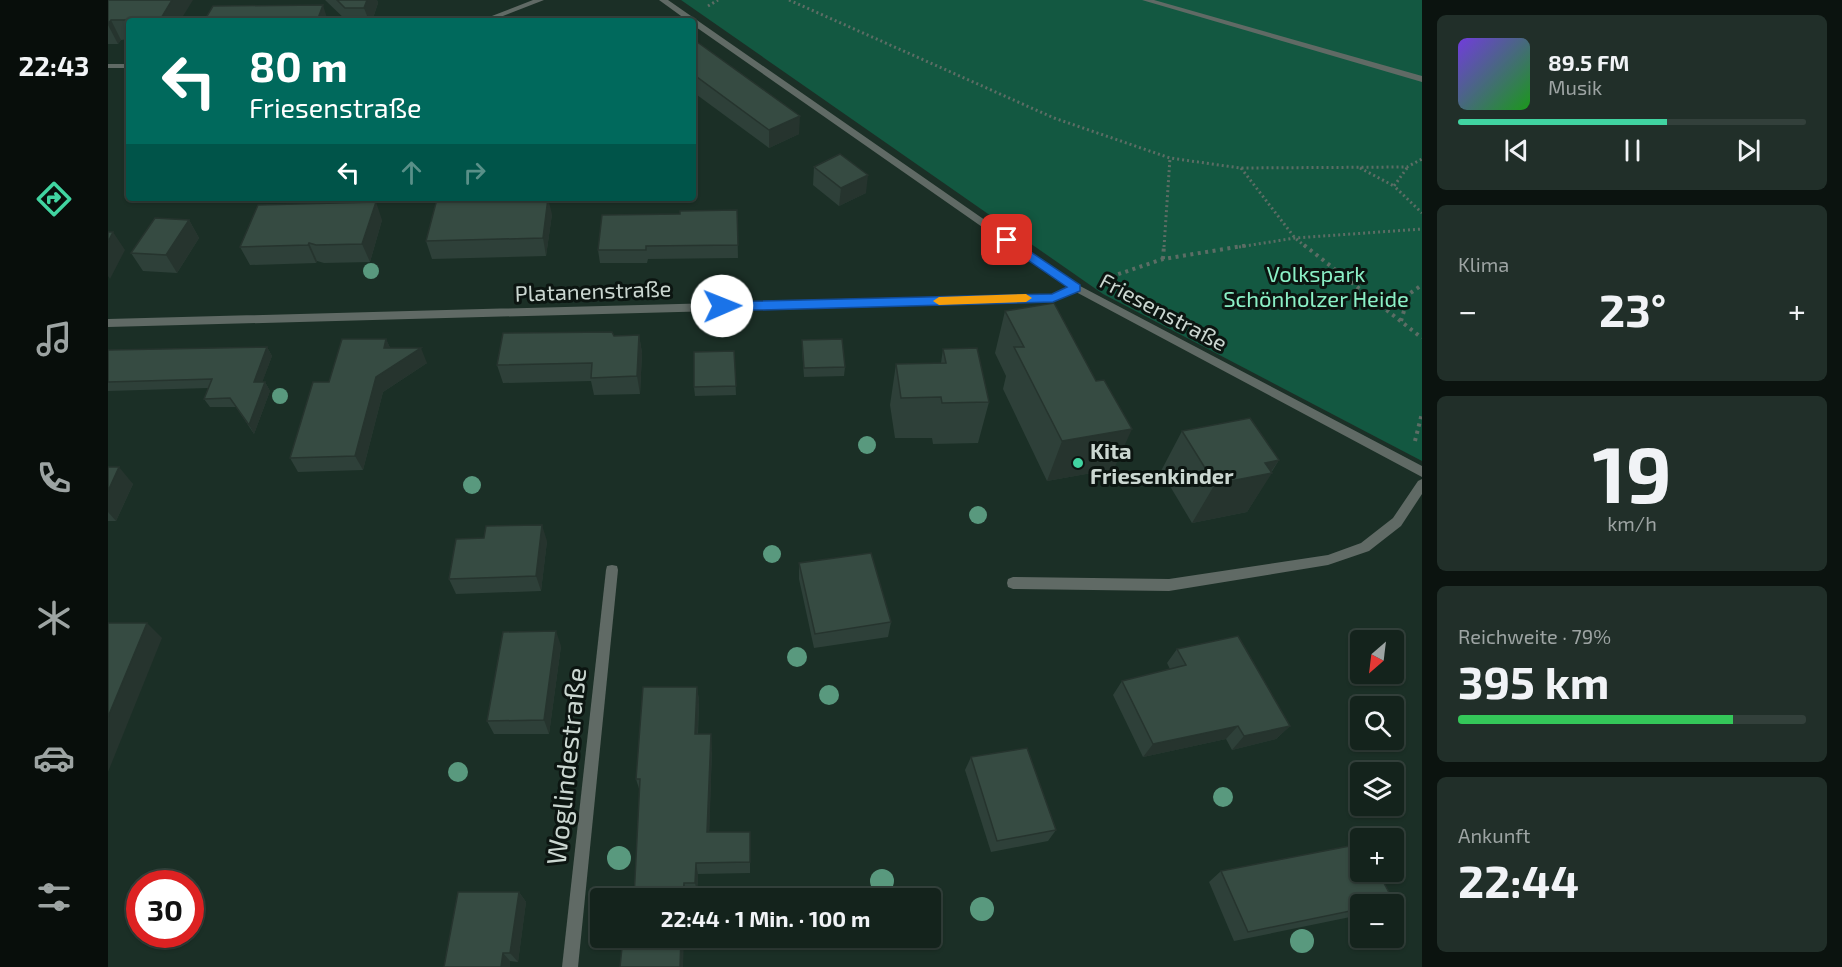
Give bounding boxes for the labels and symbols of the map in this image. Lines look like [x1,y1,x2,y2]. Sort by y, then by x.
pin [981,214,1032,265]
park label: Volkspark Schönholzer Heide [1223,260,1409,311]
street label: Friesenstraße [1096,267,1232,355]
street label: Platanenstraße [514,274,672,306]
position arrow [690,274,754,338]
place label: Kita Friesenkinder [1090,437,1234,488]
marker: Kita Friesenkinder [1071,456,1085,470]
north arrow [1350,630,1404,684]
street label: Woglindestraße [539,666,592,866]
speed limit sign: 30 [126,870,204,948]

